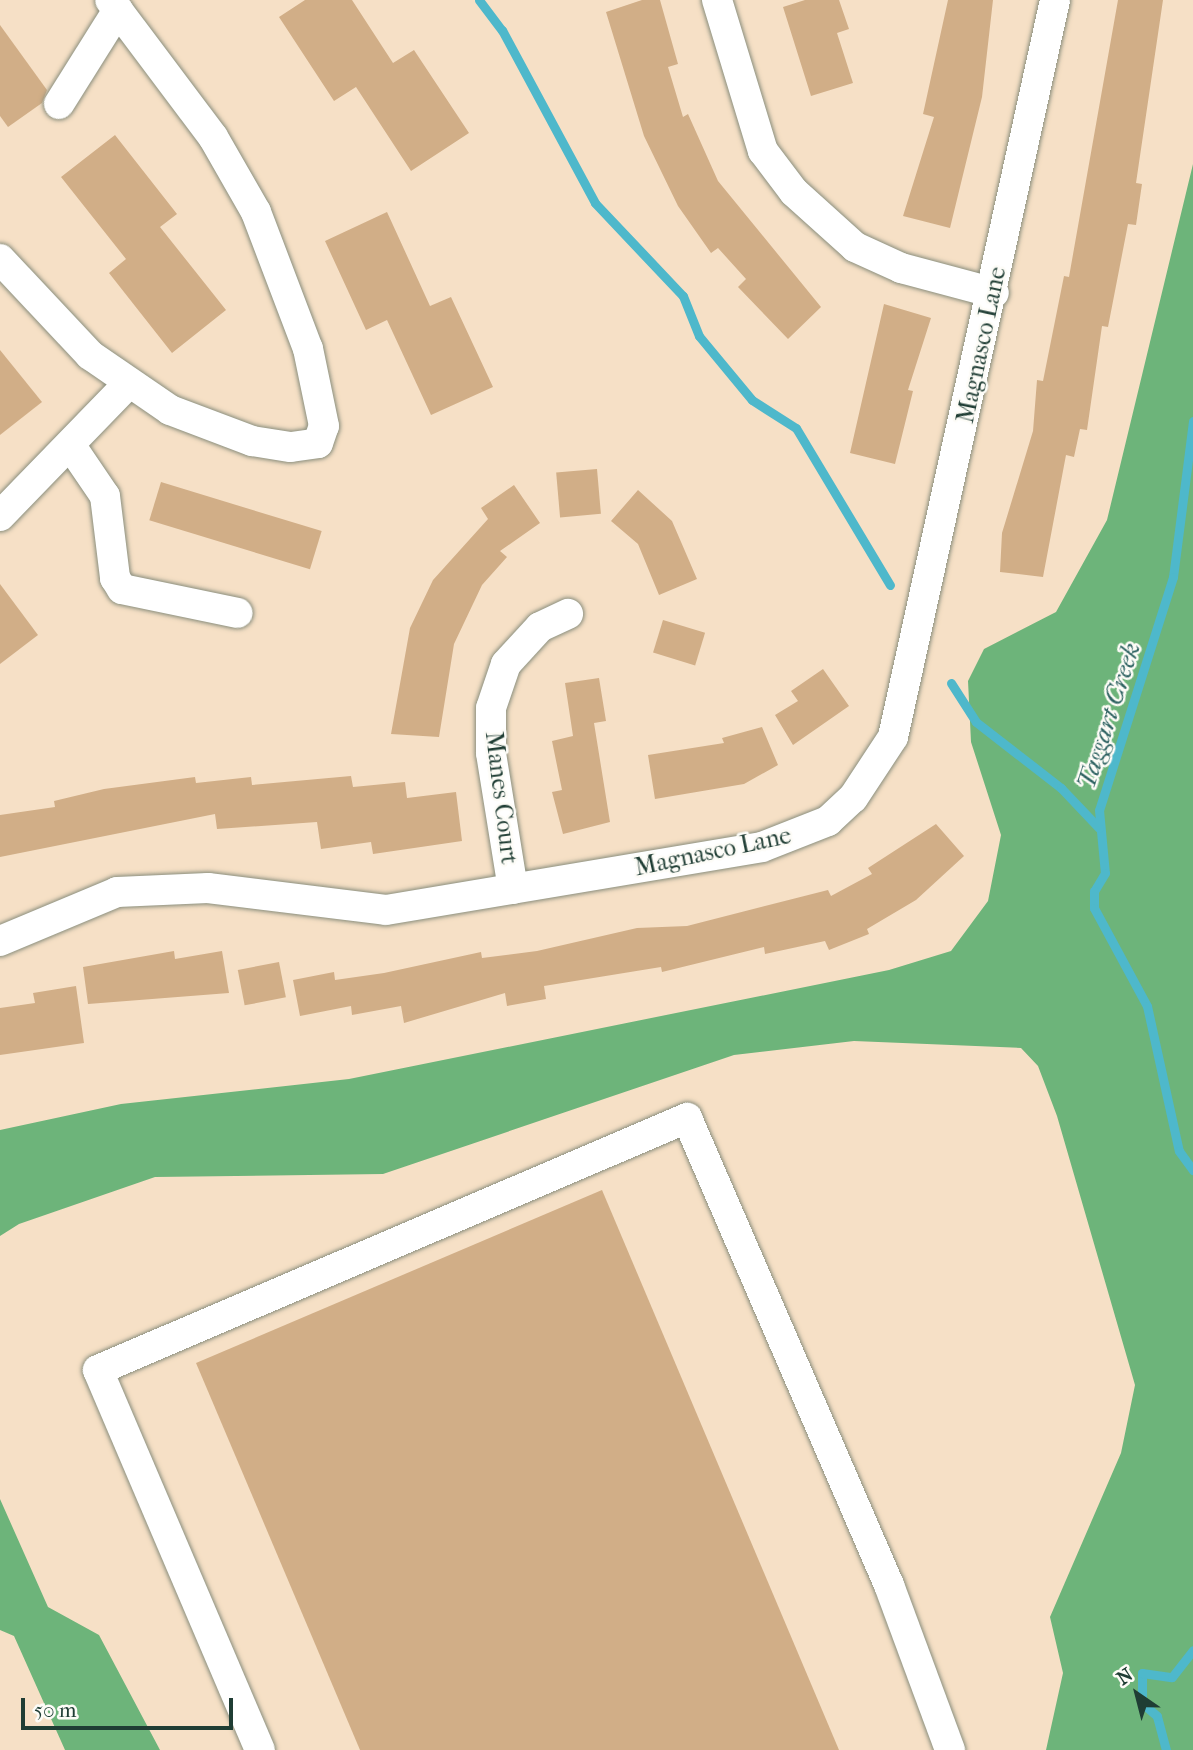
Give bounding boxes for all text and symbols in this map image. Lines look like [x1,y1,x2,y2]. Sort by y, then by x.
street label: Magnasco Lane [951,264,1013,426]
water label: Taggart Creek [1071,639,1147,793]
street label: Manes Court [479,730,523,866]
street label: Magnasco Lane [632,821,794,883]
north arrow [1102,1659,1172,1729]
text: N [1113,1664,1137,1690]
scale bar [24,1684,236,1728]
text: 50 m [34,1698,77,1722]

